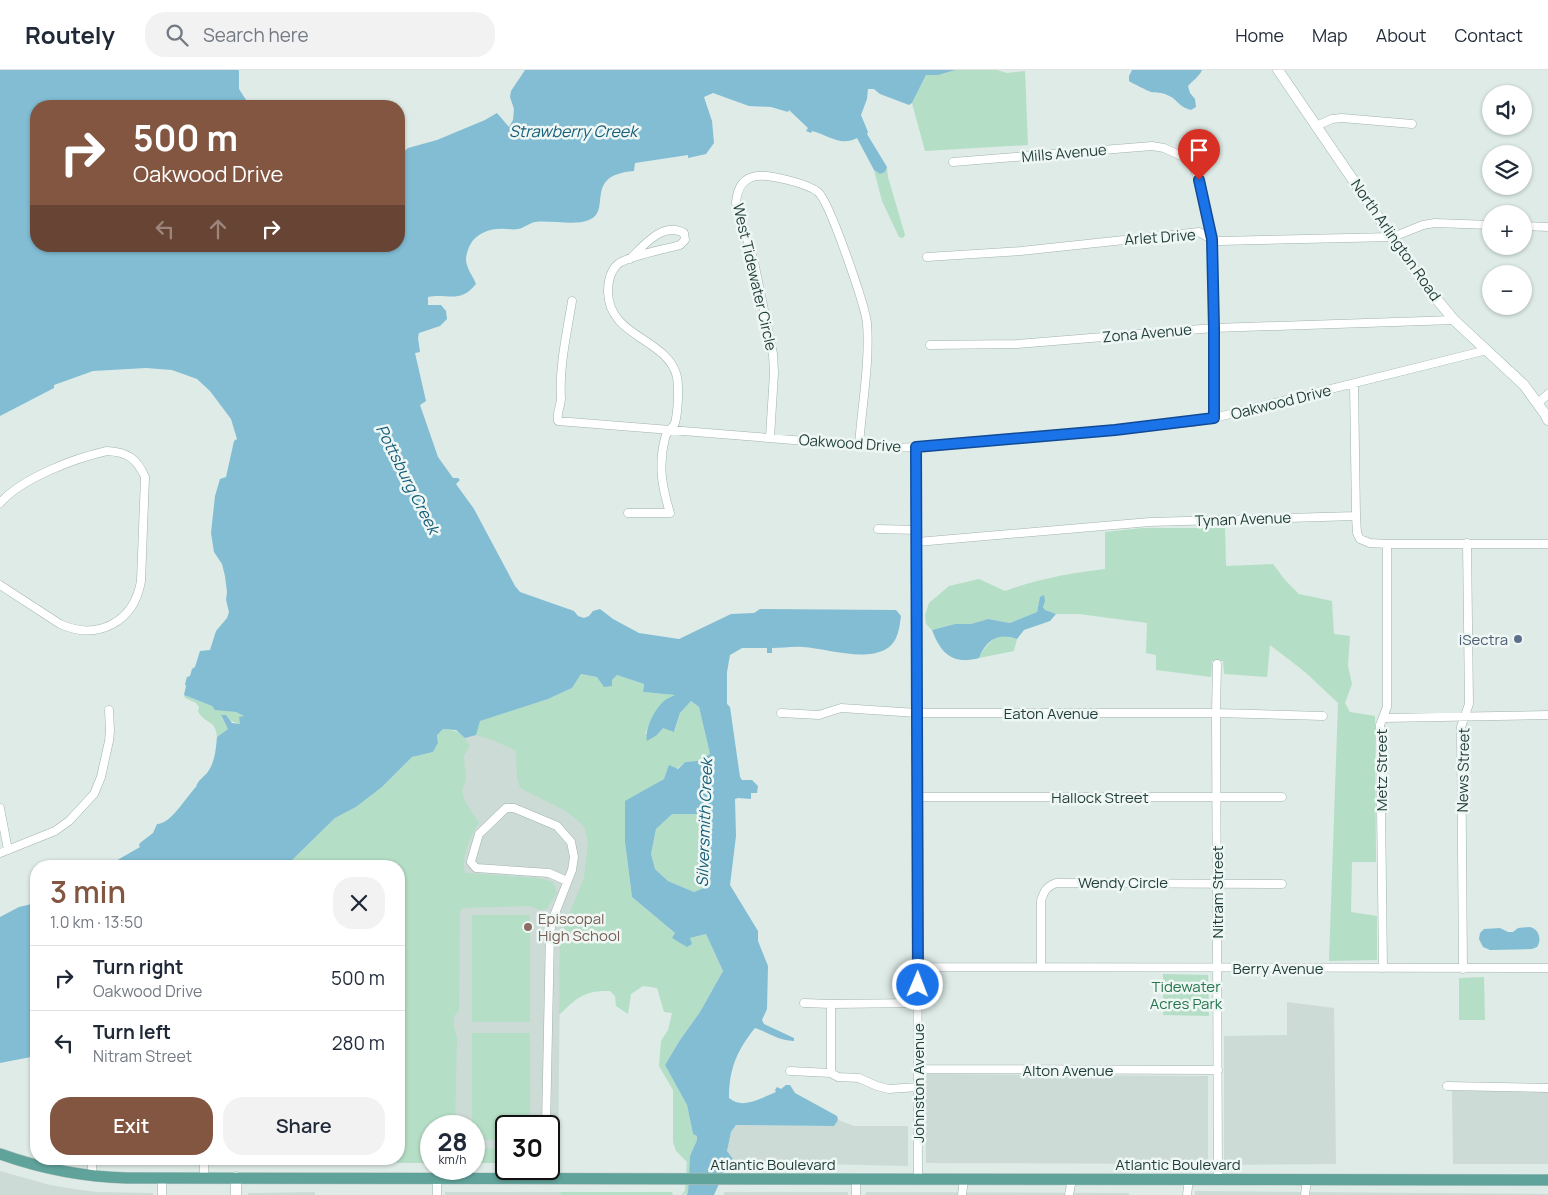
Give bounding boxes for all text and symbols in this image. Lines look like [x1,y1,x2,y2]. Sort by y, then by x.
search box [145,12,495,57]
text: Routely [25,18,115,51]
icon: search [163,21,191,49]
text: Search here [203,22,309,48]
text: Home [1235,23,1284,47]
text: Map [1312,23,1348,47]
text: About [1376,23,1426,47]
text: Contact [1454,23,1523,47]
map controls [1482,85,1532,315]
button: sound [1482,85,1532,135]
text: 500 m [133,114,238,162]
icon: right [50,120,115,185]
water label: Strawberry Creek [509,120,639,142]
pin [1178,129,1220,180]
icon: arrive [1185,136,1213,164]
street label: Mills Avenue [1021,139,1108,167]
button: layers [1482,145,1532,195]
text: Oakwood Drive [133,159,283,189]
street label: North Arlington Road [1346,175,1446,305]
street label: West Tidewater Circle [728,201,782,353]
button: + [1482,205,1532,255]
icon: left [151,215,179,243]
icon: ahead [204,215,232,243]
icon: right [257,215,285,243]
street label: Arlet Drive [1124,224,1197,250]
button: − [1482,265,1532,315]
street label: Zona Avenue [1101,319,1193,347]
street label: Oakwood Drive [1229,379,1334,425]
water label: Pottsburg Creek [371,420,446,539]
street label: Oakwood Drive [798,429,902,457]
street label: Tynan Avenue [1194,507,1292,531]
place label: iSectra [1459,629,1508,650]
marker: iSectra [1512,633,1524,645]
street label: Eaton Avenue [1004,703,1099,724]
street label: News Street [1452,727,1474,813]
street label: Metz Street [1371,729,1392,811]
water label: Silversmith Creek [691,756,717,888]
street label: Hallock Street [1051,787,1149,808]
street label: Nitram Street [1207,846,1228,939]
text: 3 min [50,871,126,912]
street label: Wendy Circle [1078,872,1168,893]
button: close [333,877,385,929]
place label: Episcopal High School [538,908,620,946]
text: 1.0 km · 13:50 [50,911,143,933]
marker: Episcopal High School [522,921,534,933]
text: Turn right [93,954,183,980]
position arrow [891,958,943,1010]
street label: Berry Avenue [1233,958,1324,979]
icon: right [50,964,78,992]
text: 500 m [331,965,385,991]
park label: Tidewater Acres Park [1150,976,1223,1014]
text: Oakwood Drive [93,980,202,1002]
text: Turn left [93,1019,171,1045]
street label: Johnston Avenue [908,1023,929,1143]
icon: left [50,1029,78,1057]
text: 280 m [332,1030,385,1056]
text: Nitram Street [93,1045,192,1067]
street label: Alton Avenue [1023,1060,1114,1081]
button: Exit [50,1097,213,1155]
button: Share [223,1097,385,1155]
speed limit sign: 30 [495,1115,560,1180]
text: 28 [437,1124,468,1159]
text: km/h [439,1151,466,1168]
street label: Atlantic Boulevard [710,1154,836,1175]
street label: Atlantic Boulevard [1115,1154,1241,1175]

